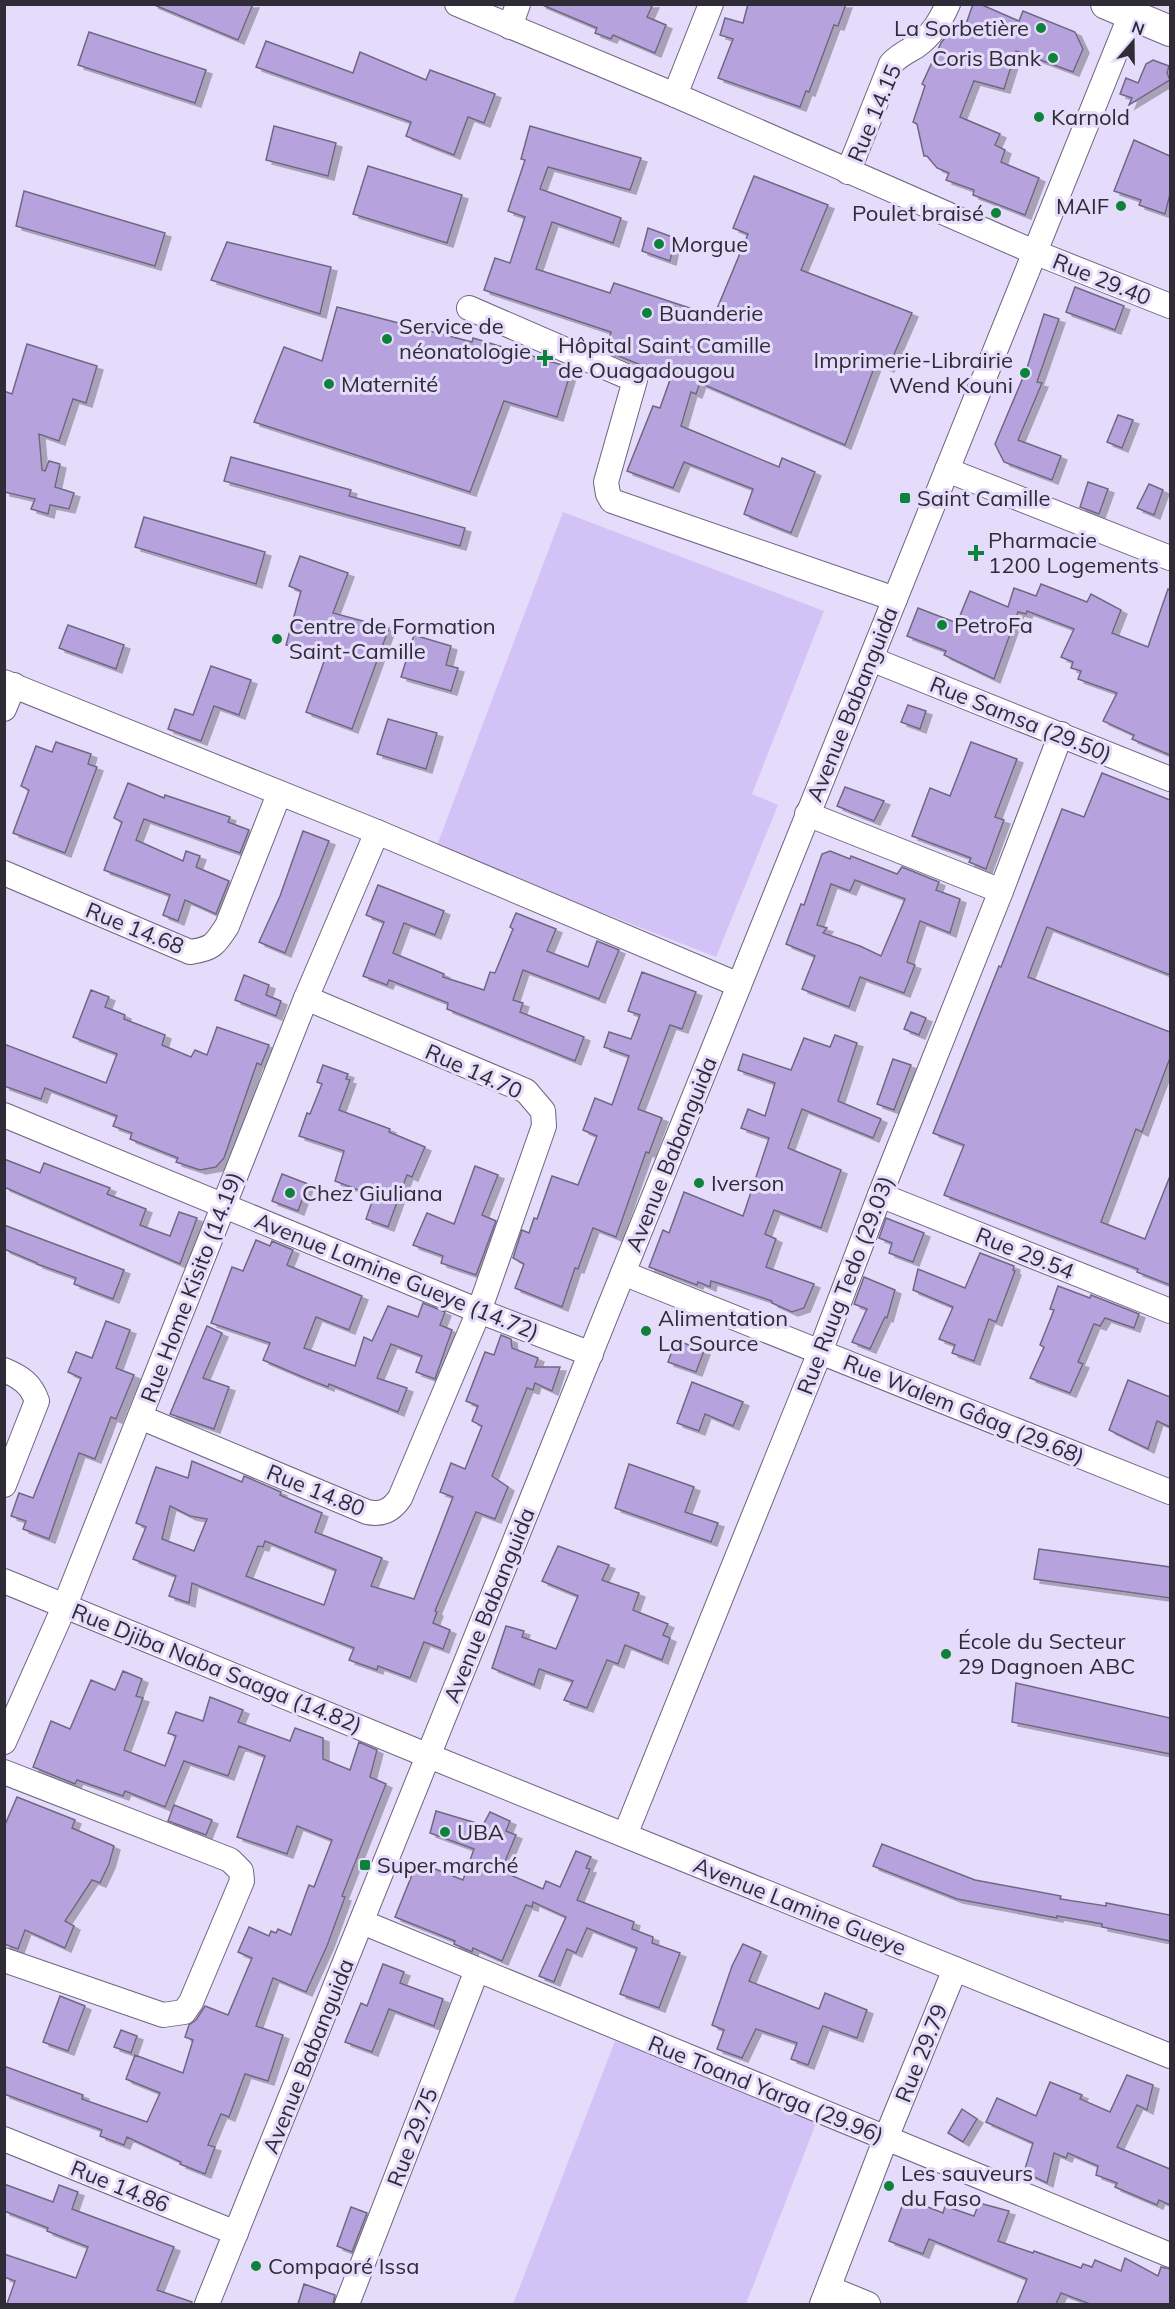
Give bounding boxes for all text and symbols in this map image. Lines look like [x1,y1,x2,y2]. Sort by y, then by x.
north arrow [1103,12,1163,72]
place label: La Sorbetière [894,14,1029,42]
text: N [1129,16,1147,39]
marker: La Sorbetière [1034,21,1048,35]
place label: Coris Bank [932,44,1042,72]
marker: Coris Bank [1046,51,1060,65]
street label: Rue 14.15 [841,60,907,166]
place label: Karnold [1051,103,1130,131]
marker: Karnold [1032,110,1046,124]
place label: MAIF [1056,192,1109,220]
place label: Poulet braisé [852,199,984,227]
marker: MAIF [1114,199,1128,213]
marker: Poulet braisé [989,206,1003,220]
place label: Morgue [671,230,748,258]
marker: Morgue [652,237,666,251]
street label: Rue 29.40 [1049,247,1155,311]
place label: Buanderie [659,299,763,327]
marker: Buanderie [640,306,654,320]
place label: Service de néonatologie [399,312,531,365]
place label: Hôpital Saint Camille de Ouagadougou [558,331,771,384]
marker: Service de néonatologie [380,332,394,346]
place label: Imprimerie-Librairie Wend Kouni [813,346,1013,399]
marker: Hôpital Saint Camille de Ouagadougou [536,349,554,367]
marker: Imprimerie-Librairie Wend Kouni [1018,366,1032,380]
place label: Maternité [341,370,438,398]
marker: Maternité [322,377,336,391]
place label: Saint Camille [917,484,1050,512]
marker: Saint Camille [898,491,912,505]
place label: Pharmacie 1200 Logements [988,526,1159,579]
marker: Pharmacie 1200 Logements [969,546,983,560]
street label: Avenue Babanguida [800,603,904,805]
place label: PetroFa [954,611,1033,639]
place label: Centre de Formation Saint-Camille [289,612,496,665]
marker: PetroFa [935,618,949,632]
marker: Centre de Formation Saint-Camille [270,632,284,646]
street label: Rue Samsa (29.50) [926,670,1116,768]
street label: Rue 14.68 [82,896,188,960]
street label: Rue 14.70 [421,1037,527,1105]
street label: Avenue Babanguida [619,1053,723,1255]
street label: Rue Home Kisito (14.19) [134,1168,248,1406]
place label: Iverson [711,1169,784,1197]
street label: Rue Ruug Tedo (29.03) [790,1172,900,1398]
marker: Iverson [692,1176,706,1190]
place label: Chez Giuliana [302,1179,443,1207]
marker: Chez Giuliana [283,1186,297,1200]
street label: Avenue Lamine Gueye (14.72) [251,1206,543,1346]
street label: Rue 29.54 [972,1221,1078,1285]
place label: Alimentation La Source [658,1304,788,1357]
marker: Alimentation La Source [639,1324,653,1338]
street label: Rue Walem Gâag (29.68) [839,1348,1089,1470]
street label: Rue 14.80 [263,1458,369,1522]
street label: Avenue Babanguida [437,1504,541,1706]
street label: Rue Djiba Naba Saaga (14.82) [68,1597,366,1739]
place label: École du Secteur 29 Dagnoen ABC [958,1627,1135,1680]
marker: École du Secteur 29 Dagnoen ABC [939,1647,953,1661]
place label: UBA [457,1818,504,1846]
marker: UBA [438,1825,452,1839]
place label: Super marché [377,1851,518,1879]
street label: Avenue Lamine Gueye [690,1851,910,1961]
marker: Super marché [358,1858,372,1872]
street label: Avenue Babanguida [256,1955,360,2157]
street label: Rue 29.79 [889,2000,953,2106]
street label: Rue Toand Yarga (29.96) [644,2029,888,2149]
street label: Rue 29.75 [380,2084,444,2190]
street label: Rue 14.86 [67,2154,173,2218]
place label: Les sauveurs du Faso [901,2159,1033,2212]
marker: Les sauveurs du Faso [882,2179,896,2193]
place label: Compaoré Issa [268,2252,419,2280]
marker: Compaoré Issa [249,2259,263,2273]

